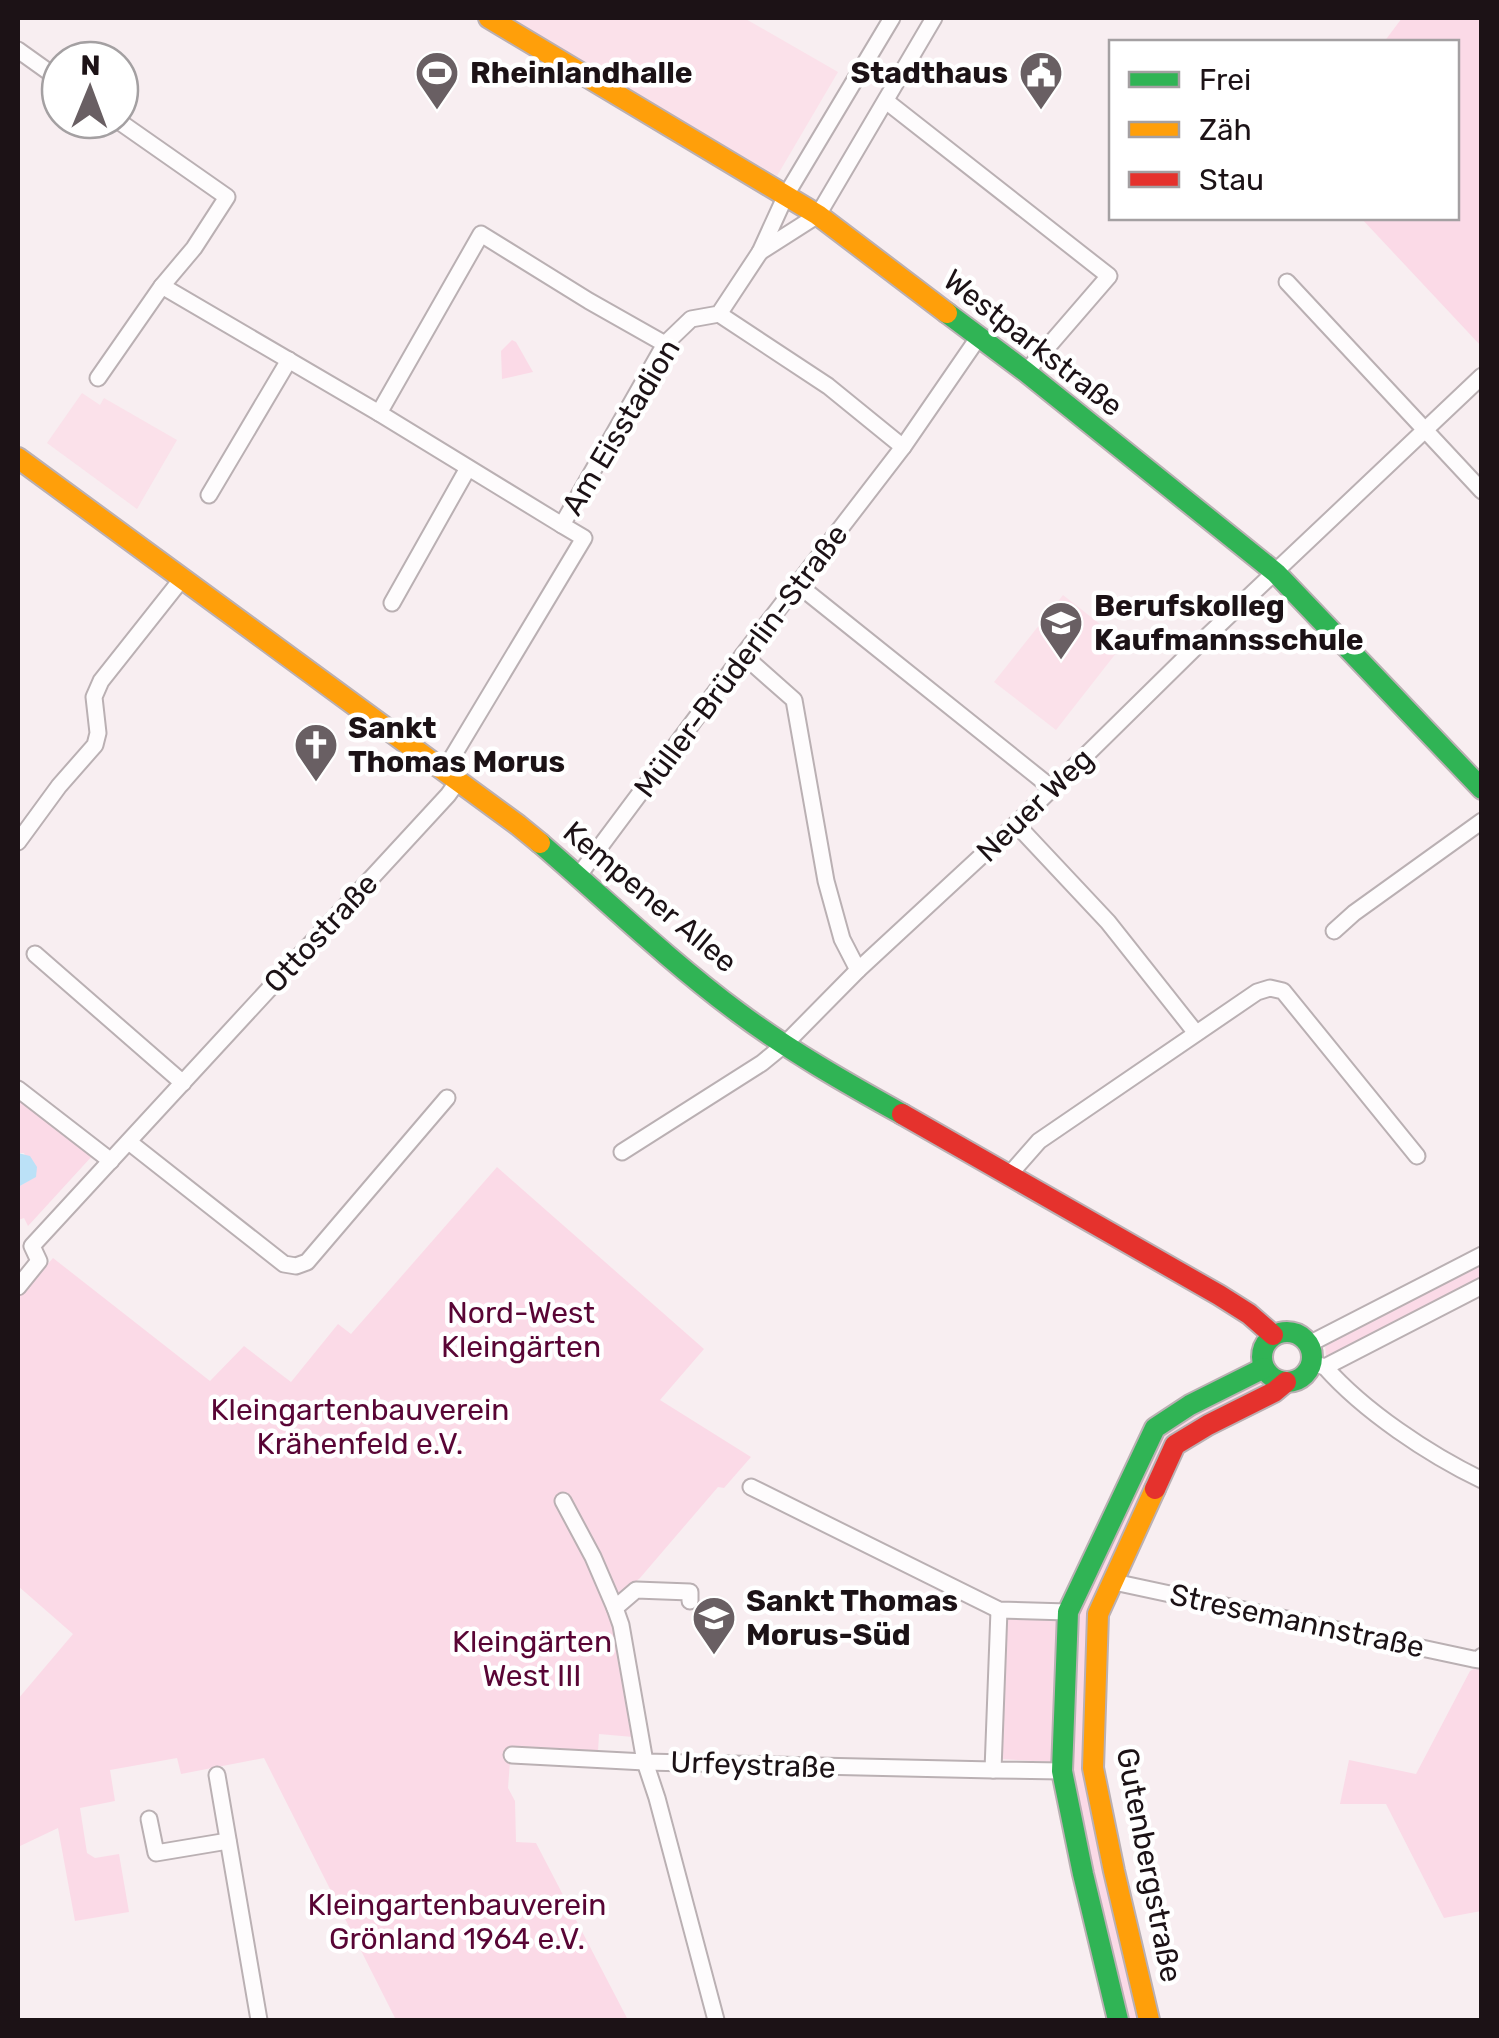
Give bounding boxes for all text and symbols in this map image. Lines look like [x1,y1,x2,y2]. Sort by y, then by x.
north arrow [40,40,140,140]
legend [1109,40,1459,220]
text: N [80,49,101,82]
sports icon: Rheinlandhalle [414,50,460,111]
public building icon: Stadthaus [1018,50,1064,111]
place label: Rheinlandhalle [470,55,693,91]
place label: Stadthaus [850,55,1008,91]
text: Frei [1199,62,1251,98]
text: Zäh [1199,112,1252,148]
text: Stau [1199,162,1264,198]
street label: Westparkstraße [936,262,1130,424]
street label: Am Eisstadion [554,332,688,522]
street label: Müller-Brüderlin-Straße [627,517,855,805]
place label: Berufskolleg Kaufmannsschule [1094,588,1364,658]
school or university icon: Berufskolleg Kaufmannsschule [1038,600,1084,661]
place label: Sankt Thomas Morus [348,710,565,780]
church icon: Sankt Thomas Morus [293,722,339,783]
street label: Neuer Weg [969,741,1101,869]
street label: Kempener Allee [556,814,744,980]
street label: Ottostraße [257,866,385,1000]
park label: Nord-West Kleingärten [441,1295,601,1365]
park label: Kleingartenbauverein Krähenfeld e.V. [211,1392,509,1462]
street label: Stresemannstraße [1166,1576,1428,1666]
place label: Sankt Thomas Morus-Süd [746,1583,958,1653]
school or university icon: Sankt Thomas Morus-Süd [691,1595,737,1656]
park label: Kleingärten West III [452,1624,612,1694]
street label: Urfeystraße [670,1744,836,1786]
street label: Gutenbergstraße [1109,1745,1189,1985]
park label: Kleingartenbauverein Grönland 1964 e.V. [308,1887,606,1957]

